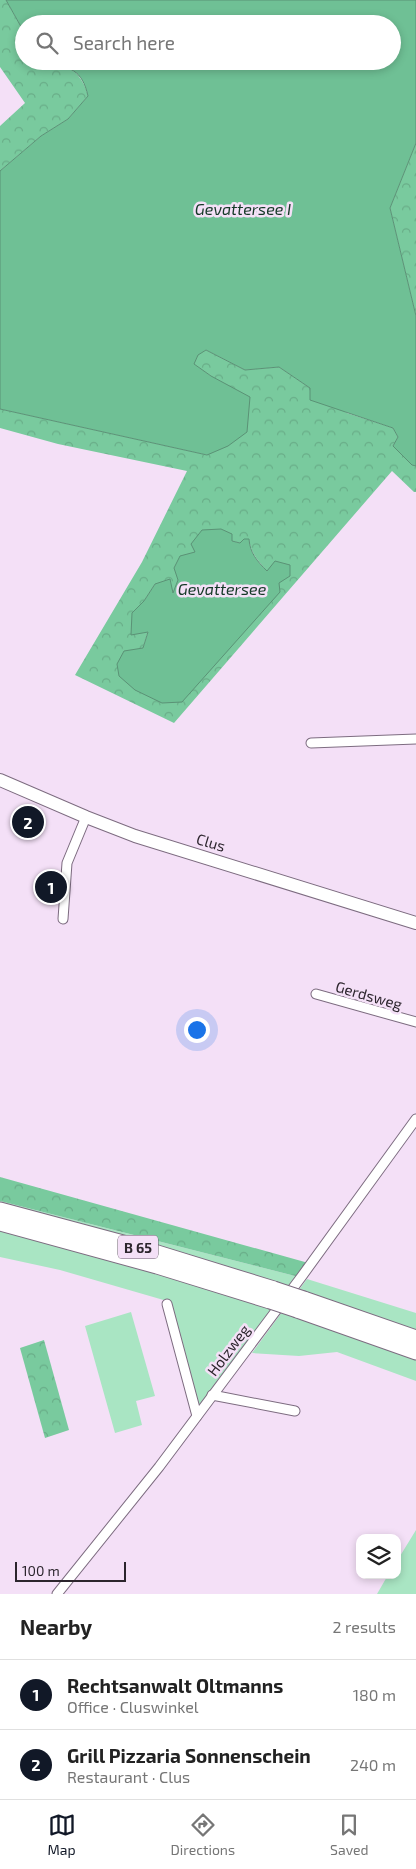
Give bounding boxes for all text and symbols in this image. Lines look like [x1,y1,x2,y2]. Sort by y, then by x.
search box [15,15,401,70]
icon: search [33,29,61,57]
text: Search here [73,31,175,54]
water label: Gevattersee I [195,199,291,218]
water label: Gevattersee [178,579,267,598]
pin: 2 [12,803,44,841]
street label: Clus [194,829,228,855]
pin: 1 [35,868,67,906]
street label: Gerdsweg [334,977,405,1013]
your location [184,1017,210,1043]
road number: B 65 [118,1236,158,1258]
street label: Holzweg [203,1320,253,1379]
map controls [356,1534,401,1579]
button: layers [356,1534,401,1579]
scale bar [15,1559,126,1582]
text: 100 m [22,1562,60,1579]
text: Nearby [20,1614,92,1639]
text: 2 results [333,1617,396,1636]
text: Rechtsanwalt Oltmanns [67,1674,283,1697]
text: 1 [33,1685,39,1704]
text: 180 m [353,1685,396,1704]
text: Office · Cluswinkel [67,1697,199,1716]
text: Grill Pizzaria Sonnenschein [67,1744,311,1767]
text: 2 [31,1755,41,1774]
text: 240 m [350,1755,396,1774]
text: Restaurant · Clus [67,1767,190,1786]
tab: Map [47,1811,76,1858]
tab: Directions [171,1811,235,1858]
tab: Saved [330,1811,369,1858]

